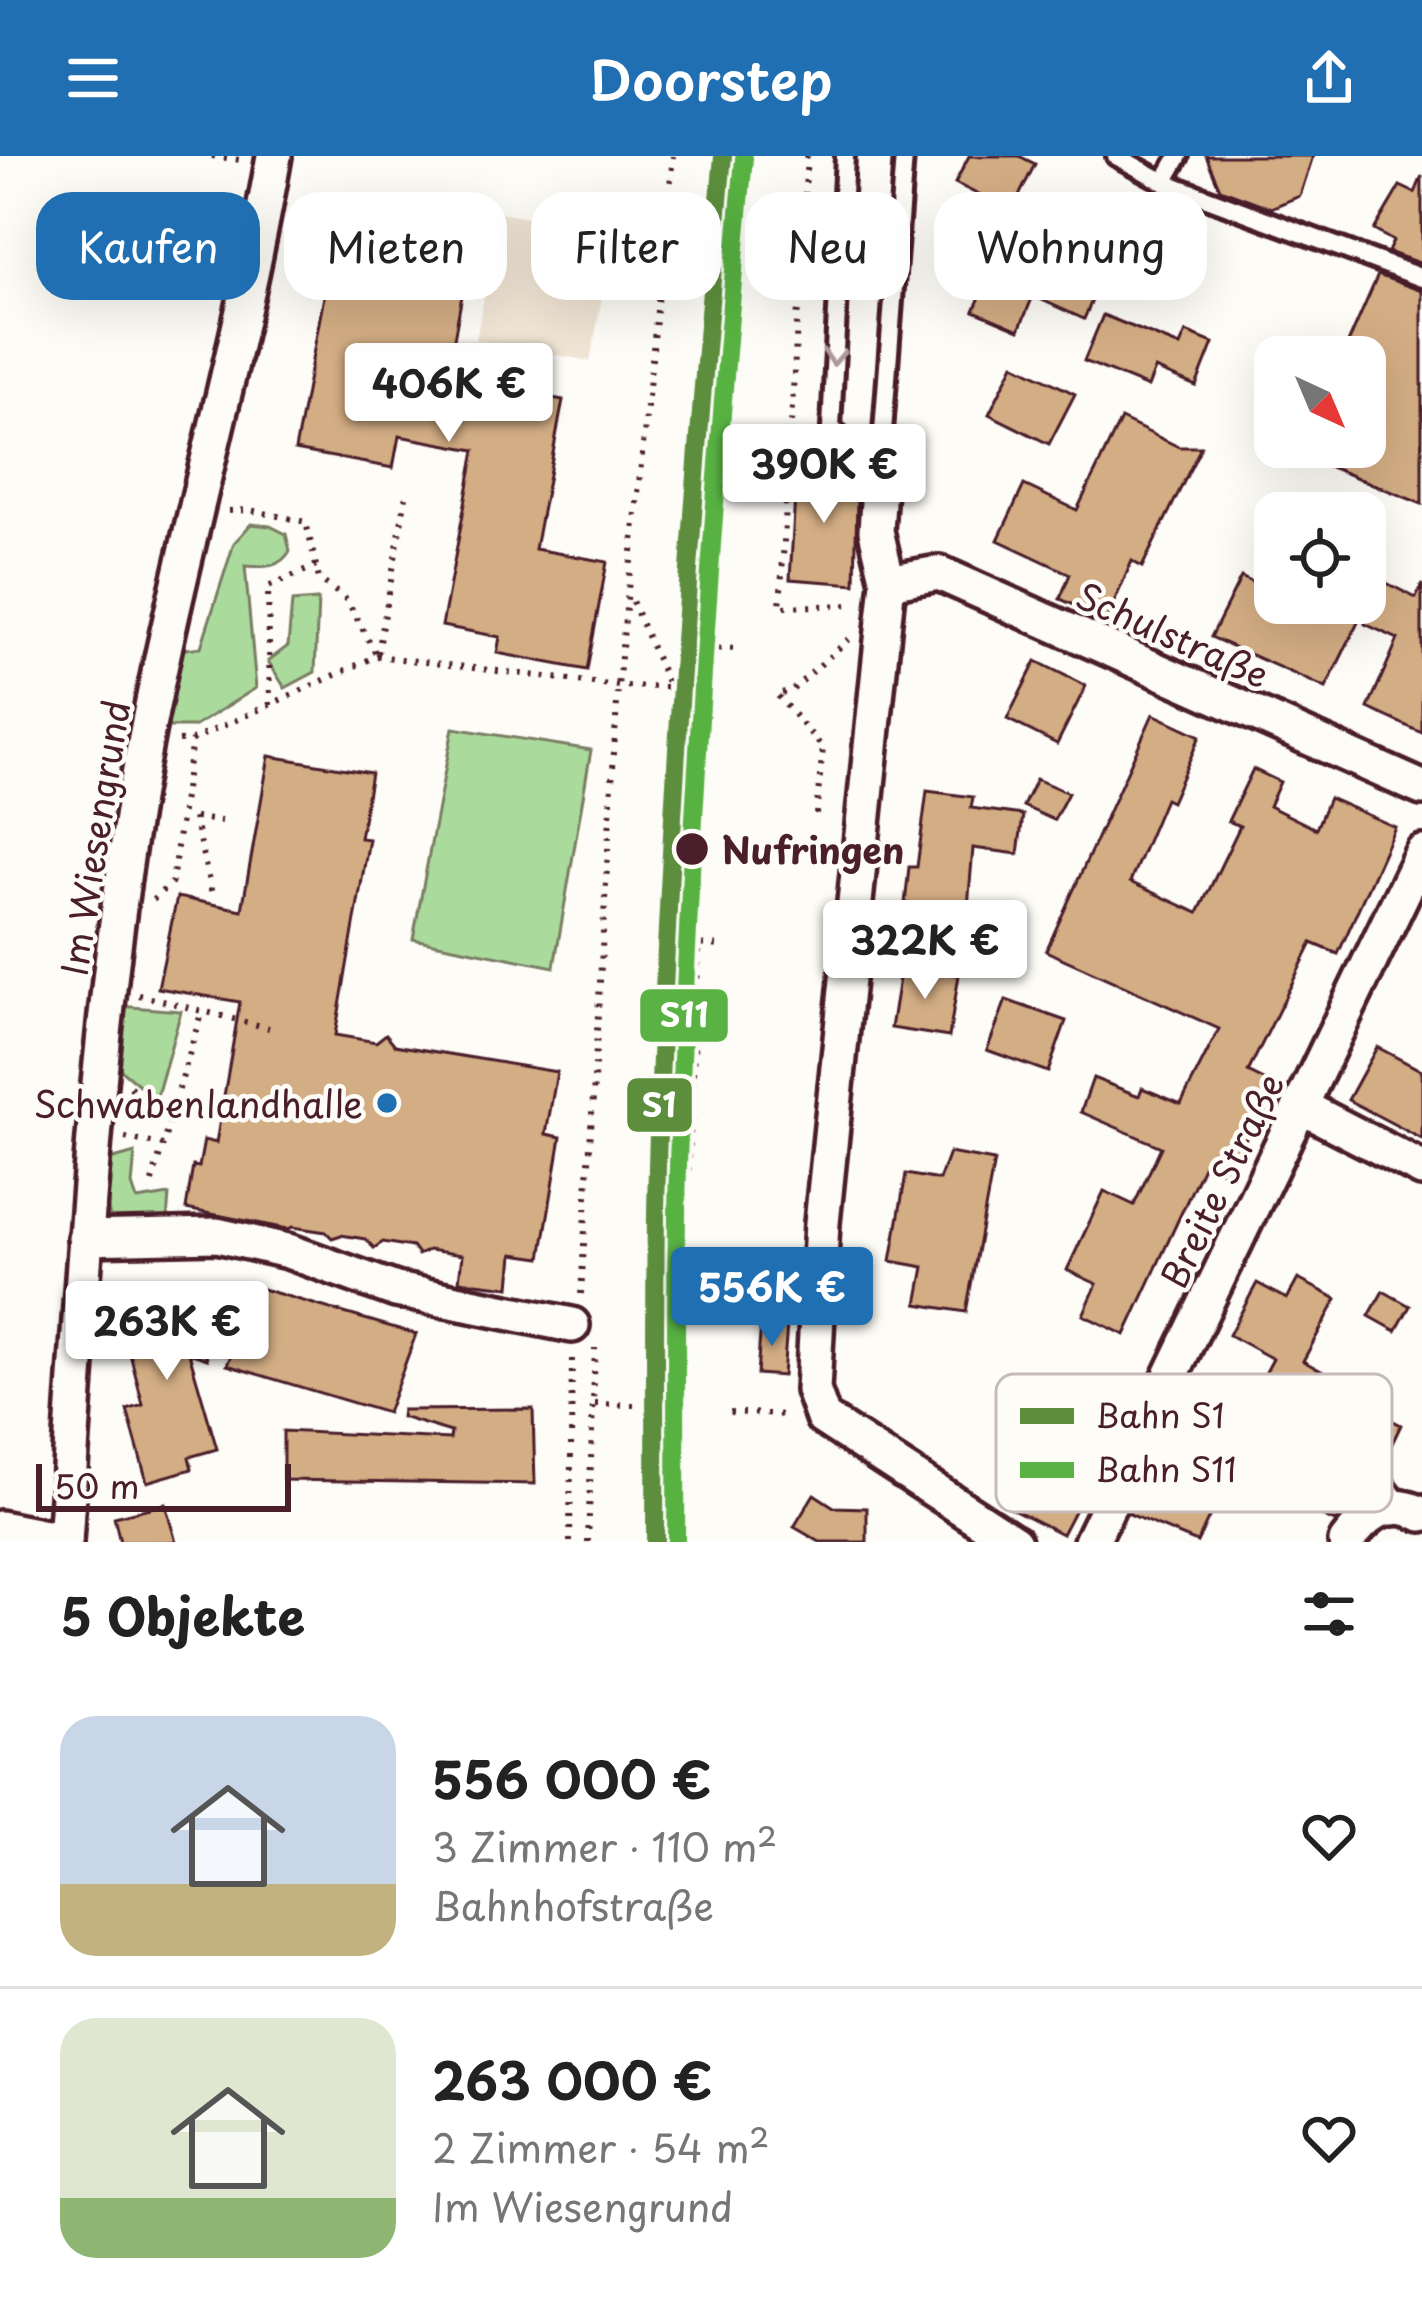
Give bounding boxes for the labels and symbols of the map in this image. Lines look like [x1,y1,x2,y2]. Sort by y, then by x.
north arrow [1254,336,1386,468]
pin: 406K € [351,343,547,445]
one-way arrow [821,348,847,367]
pin: 390K € [726,424,922,526]
street label: Schulstraße [1068,567,1278,701]
street label: Im Wiesengrund [46,697,142,979]
place label: Nufringen [722,822,904,876]
marker: Nufringen [673,830,711,868]
pin: 322K € [827,900,1023,1002]
line badge: S11 [638,987,730,1044]
text: S11 [660,988,708,1038]
street label: Breite Straße [1146,1063,1296,1297]
place label: Schwabenlandhalle [33,1076,363,1130]
line badge: S1 [625,1076,694,1134]
text: S1 [642,1078,676,1128]
marker: Schwabenlandhalle [374,1090,400,1116]
pin: 556K € [674,1247,870,1349]
pin: 263K € [69,1281,265,1383]
legend [996,1374,1392,1512]
text: Bahn S1 [1095,1389,1225,1439]
text: Bahn S11 [1095,1443,1237,1493]
scale bar [36,1458,291,1511]

